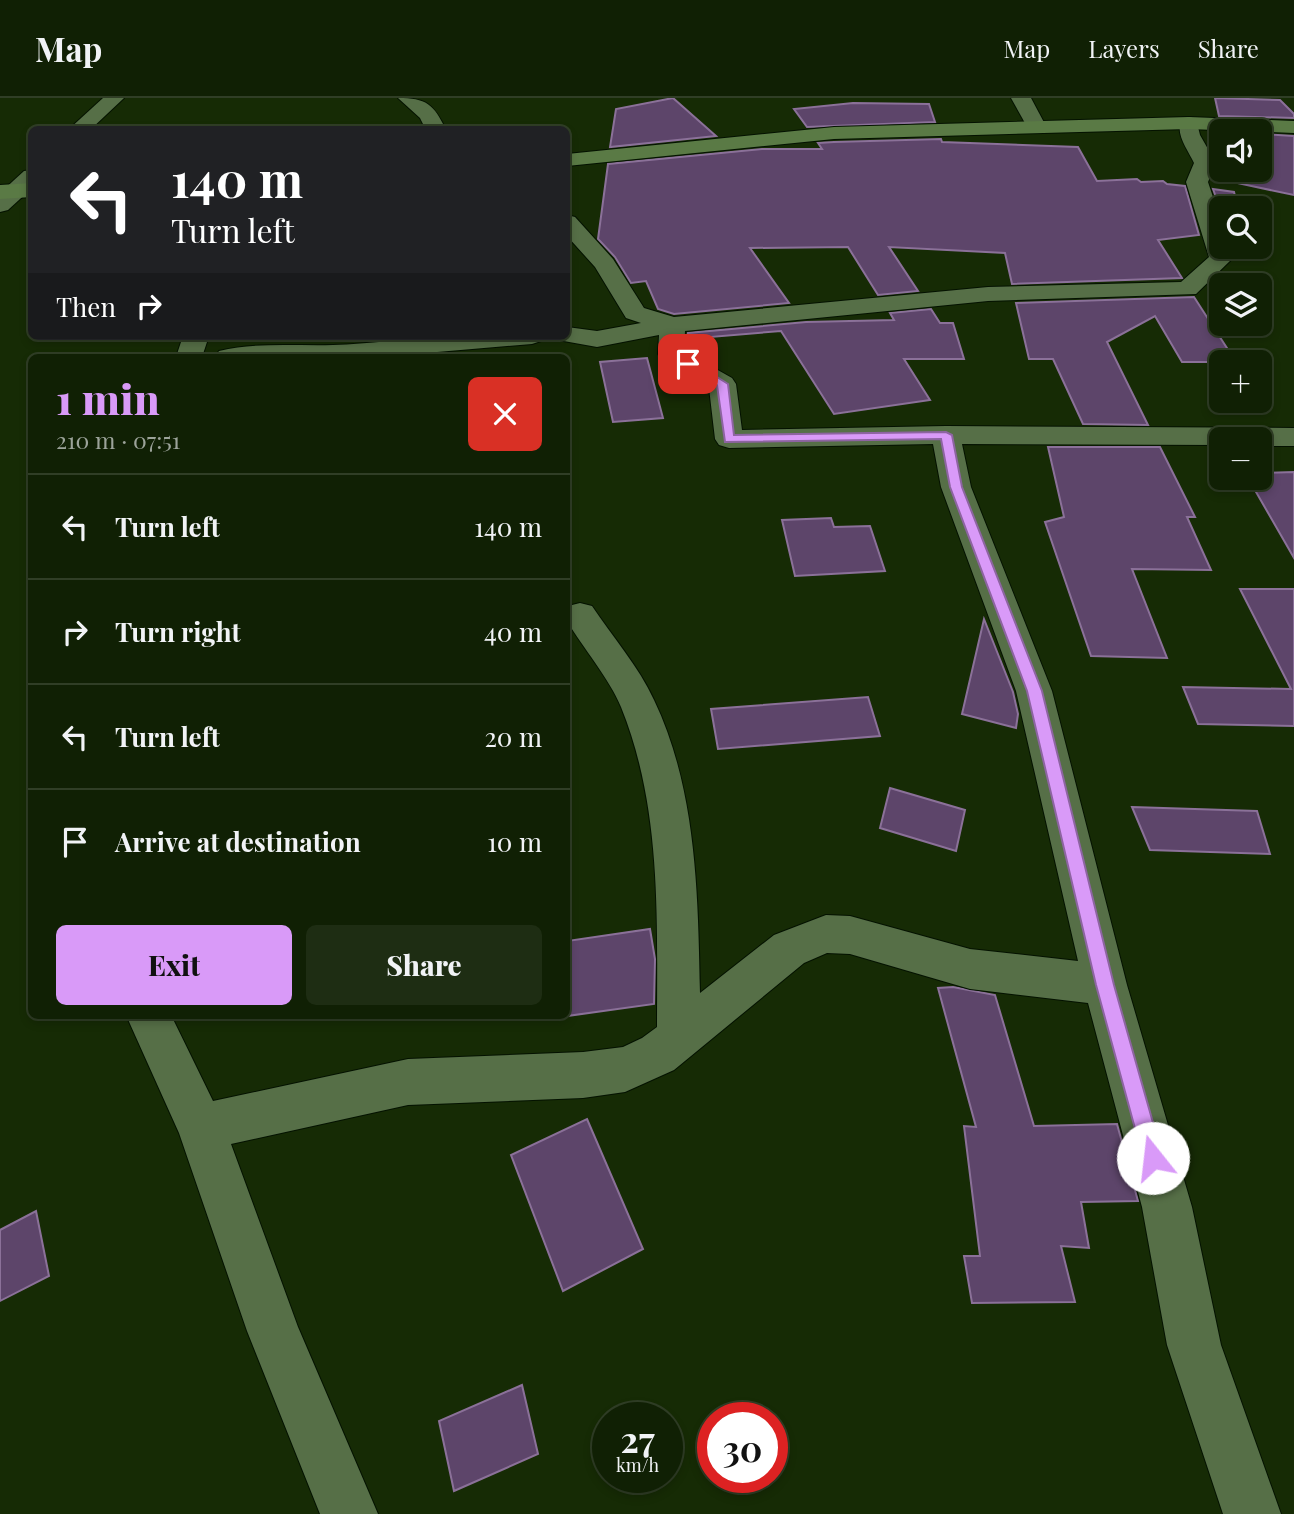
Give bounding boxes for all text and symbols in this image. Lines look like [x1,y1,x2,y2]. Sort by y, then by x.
text: Map [35,26,102,70]
text: Map [1004,32,1050,64]
text: Layers [1088,32,1160,64]
text: Share [1198,32,1259,64]
map controls [1209,119,1272,490]
button: sound [1209,119,1272,182]
text: 140 m [171,145,303,210]
icon: left [56,154,147,245]
button: search [1209,196,1272,259]
text: Turn left [171,208,295,251]
button: layers [1209,273,1272,336]
icon: right [130,287,168,325]
text: Then [56,289,116,324]
pin [658,334,718,394]
icon: arrive [669,345,707,383]
button: + [1209,350,1272,413]
text: 1 min [56,370,160,426]
button: close [468,377,542,451]
text: 210 m · 07:51 [56,424,180,455]
button: − [1209,427,1272,490]
icon: left [56,508,94,546]
text: Turn left [115,509,220,544]
text: 140 m [474,509,542,544]
icon: right [56,613,94,651]
text: Turn right [115,614,241,649]
text: 40 m [484,614,542,649]
icon: left [56,718,94,756]
text: Turn left [115,719,220,754]
text: 20 m [484,719,542,754]
icon: arrive [56,823,94,861]
text: Arrive at destination [115,824,361,859]
text: 10 m [487,824,542,859]
button: Exit [56,925,292,1005]
button: Share [306,925,542,1005]
position arrow [1116,1121,1190,1195]
speed limit sign: 30 [697,1402,788,1493]
text: 27 [620,1415,655,1462]
text: km/h [616,1453,659,1477]

